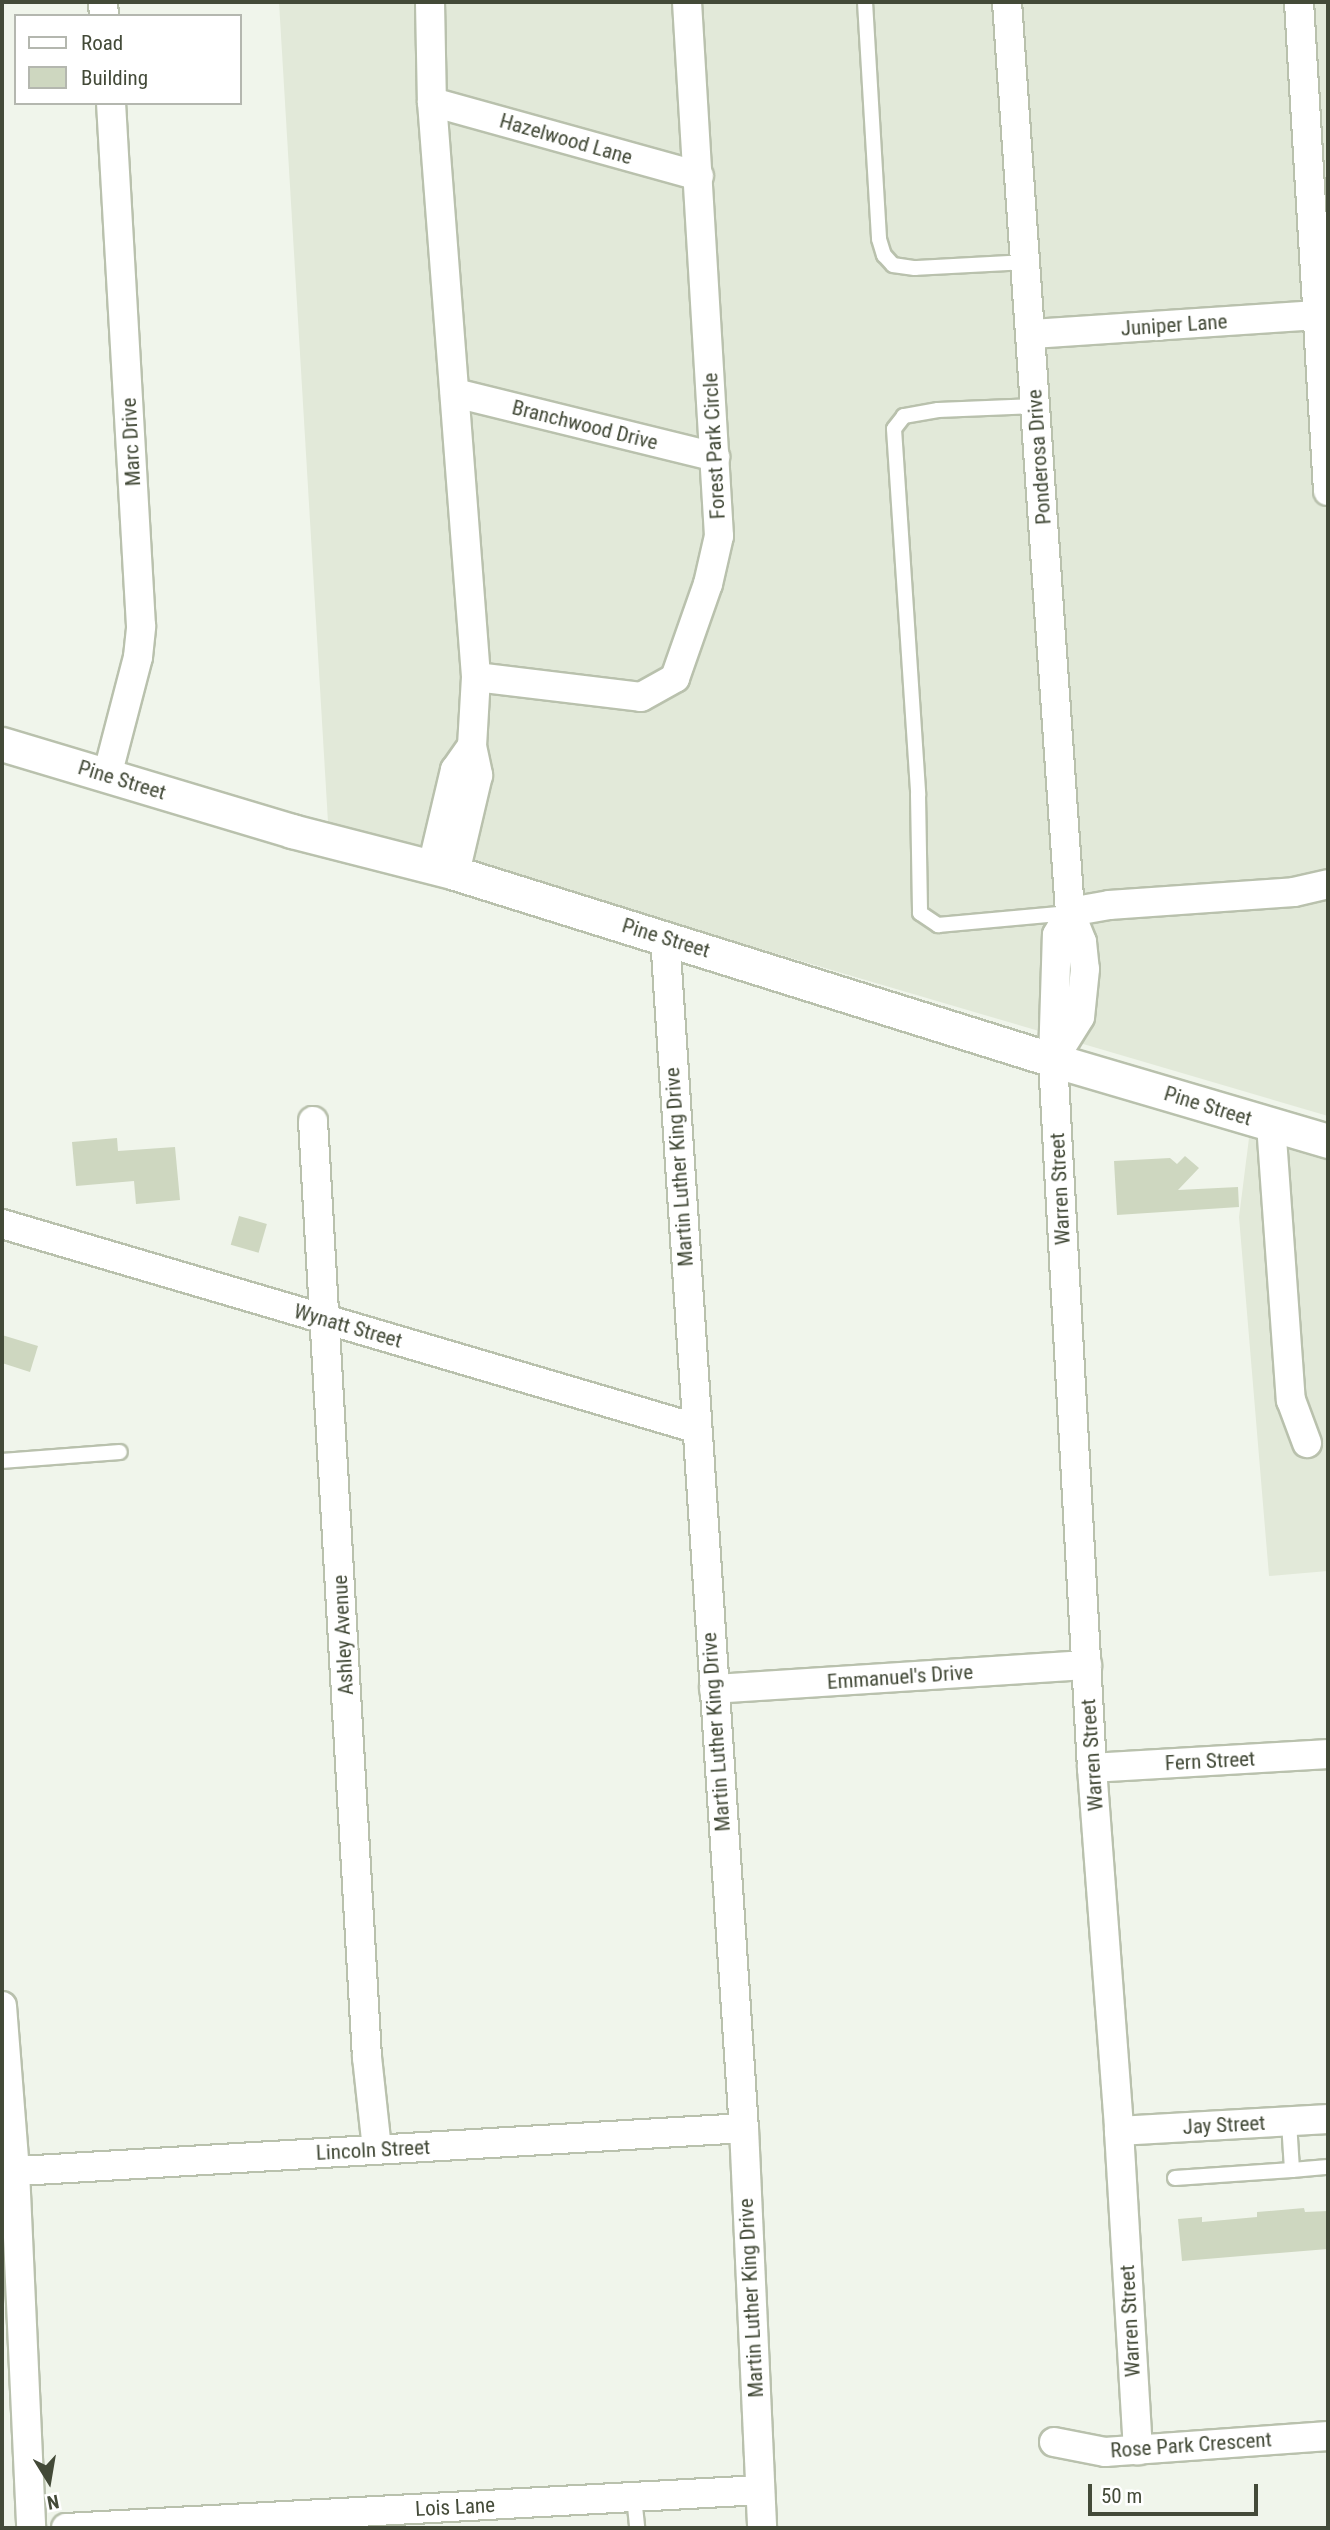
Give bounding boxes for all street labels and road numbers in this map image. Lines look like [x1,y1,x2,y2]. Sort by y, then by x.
street label: Hazelwood Lane [497,108,635,170]
street label: Juniper Lane [1120,309,1228,341]
street label: Forest Park Circle [698,372,730,520]
street label: Ponderosa Drive [1022,389,1056,525]
street label: Branchwood Drive [509,395,661,455]
street label: Marc Drive [116,397,146,487]
street label: Pine Street [75,755,169,805]
street label: Pine Street [619,913,713,963]
street label: Martin Luther King Drive [659,1067,699,1267]
street label: Pine Street [1161,1081,1255,1131]
street label: Warren Street [1044,1132,1076,1246]
street label: Wynatt Street [291,1299,405,1353]
street label: Ashley Avenue [327,1574,359,1696]
street label: Martin Luther King Drive [696,1632,736,1832]
street label: Emmanuel's Drive [826,1659,974,1695]
street label: Warren Street [1076,1698,1108,1812]
street label: Fern Street [1164,1746,1256,1776]
street label: Jay Street [1182,2110,1266,2140]
street label: Lincoln Street [315,2134,431,2166]
street label: Martin Luther King Drive [733,2198,769,2398]
street label: Warren Street [1114,2264,1146,2378]
street label: Rose Park Crescent [1109,2427,1273,2463]
street label: Lois Lane [414,2492,496,2522]

